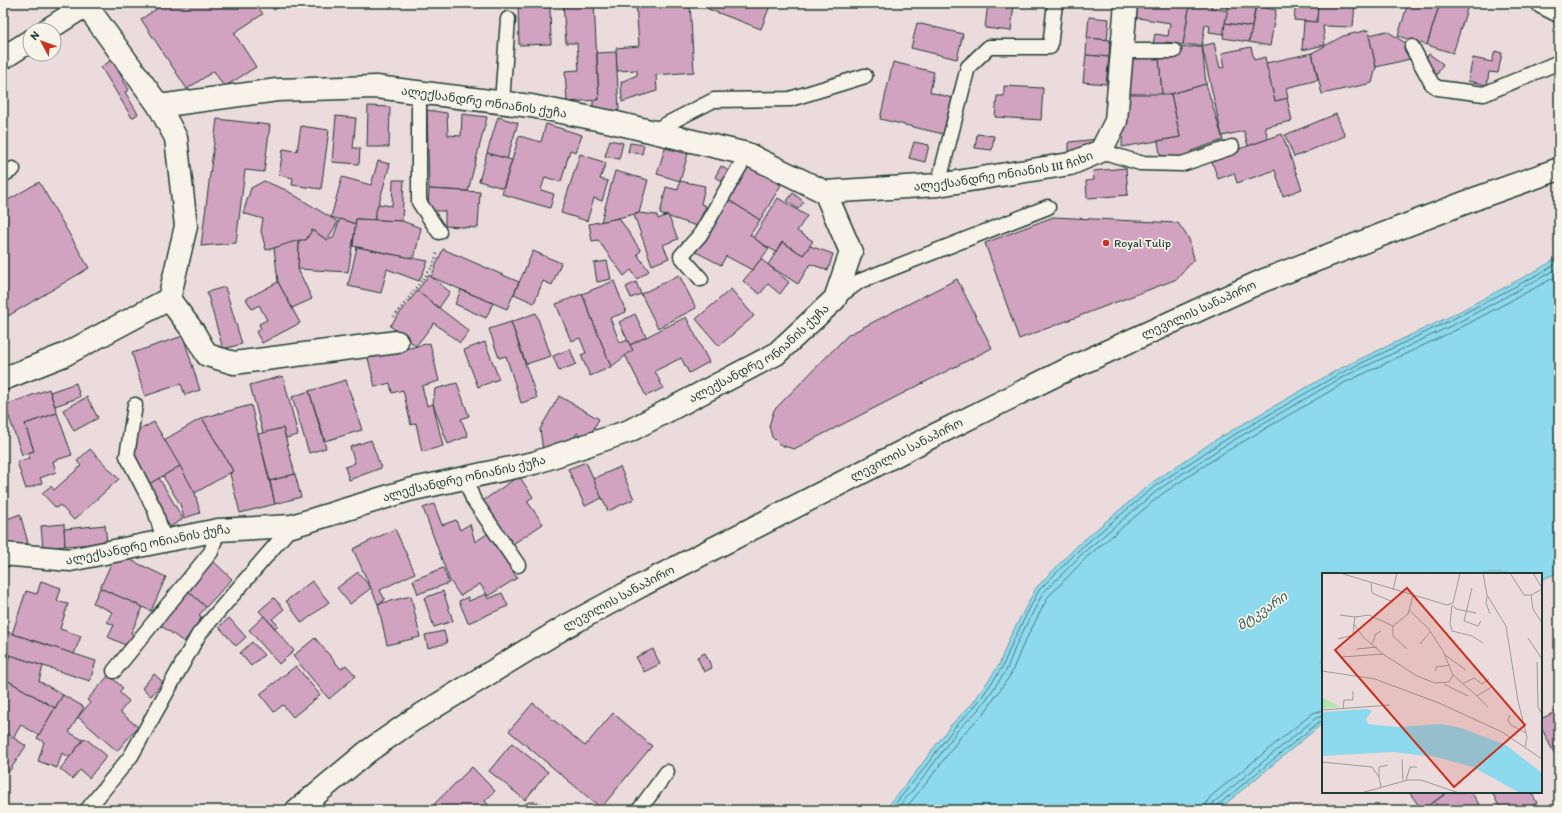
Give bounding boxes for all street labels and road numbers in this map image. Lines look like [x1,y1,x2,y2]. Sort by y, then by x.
street label: ალექსანდრე ონიანის ქუჩა [400,83,568,122]
street label: ალექსანდრე ონიანის III ჩიხი [913,148,1095,194]
street label: ლევილის სანაპირო [1139,278,1258,343]
street label: ალექსანდრე ონიანის ქუჩა [686,301,832,405]
street label: ლევილის სანაპირო [848,415,965,485]
street label: ალექსანდრე ონიანის ქუჩა [381,453,548,505]
street label: ალექსანდრე ონიანის ქუჩა [66,522,231,567]
street label: ლევილის სანაპირო [560,563,677,635]

